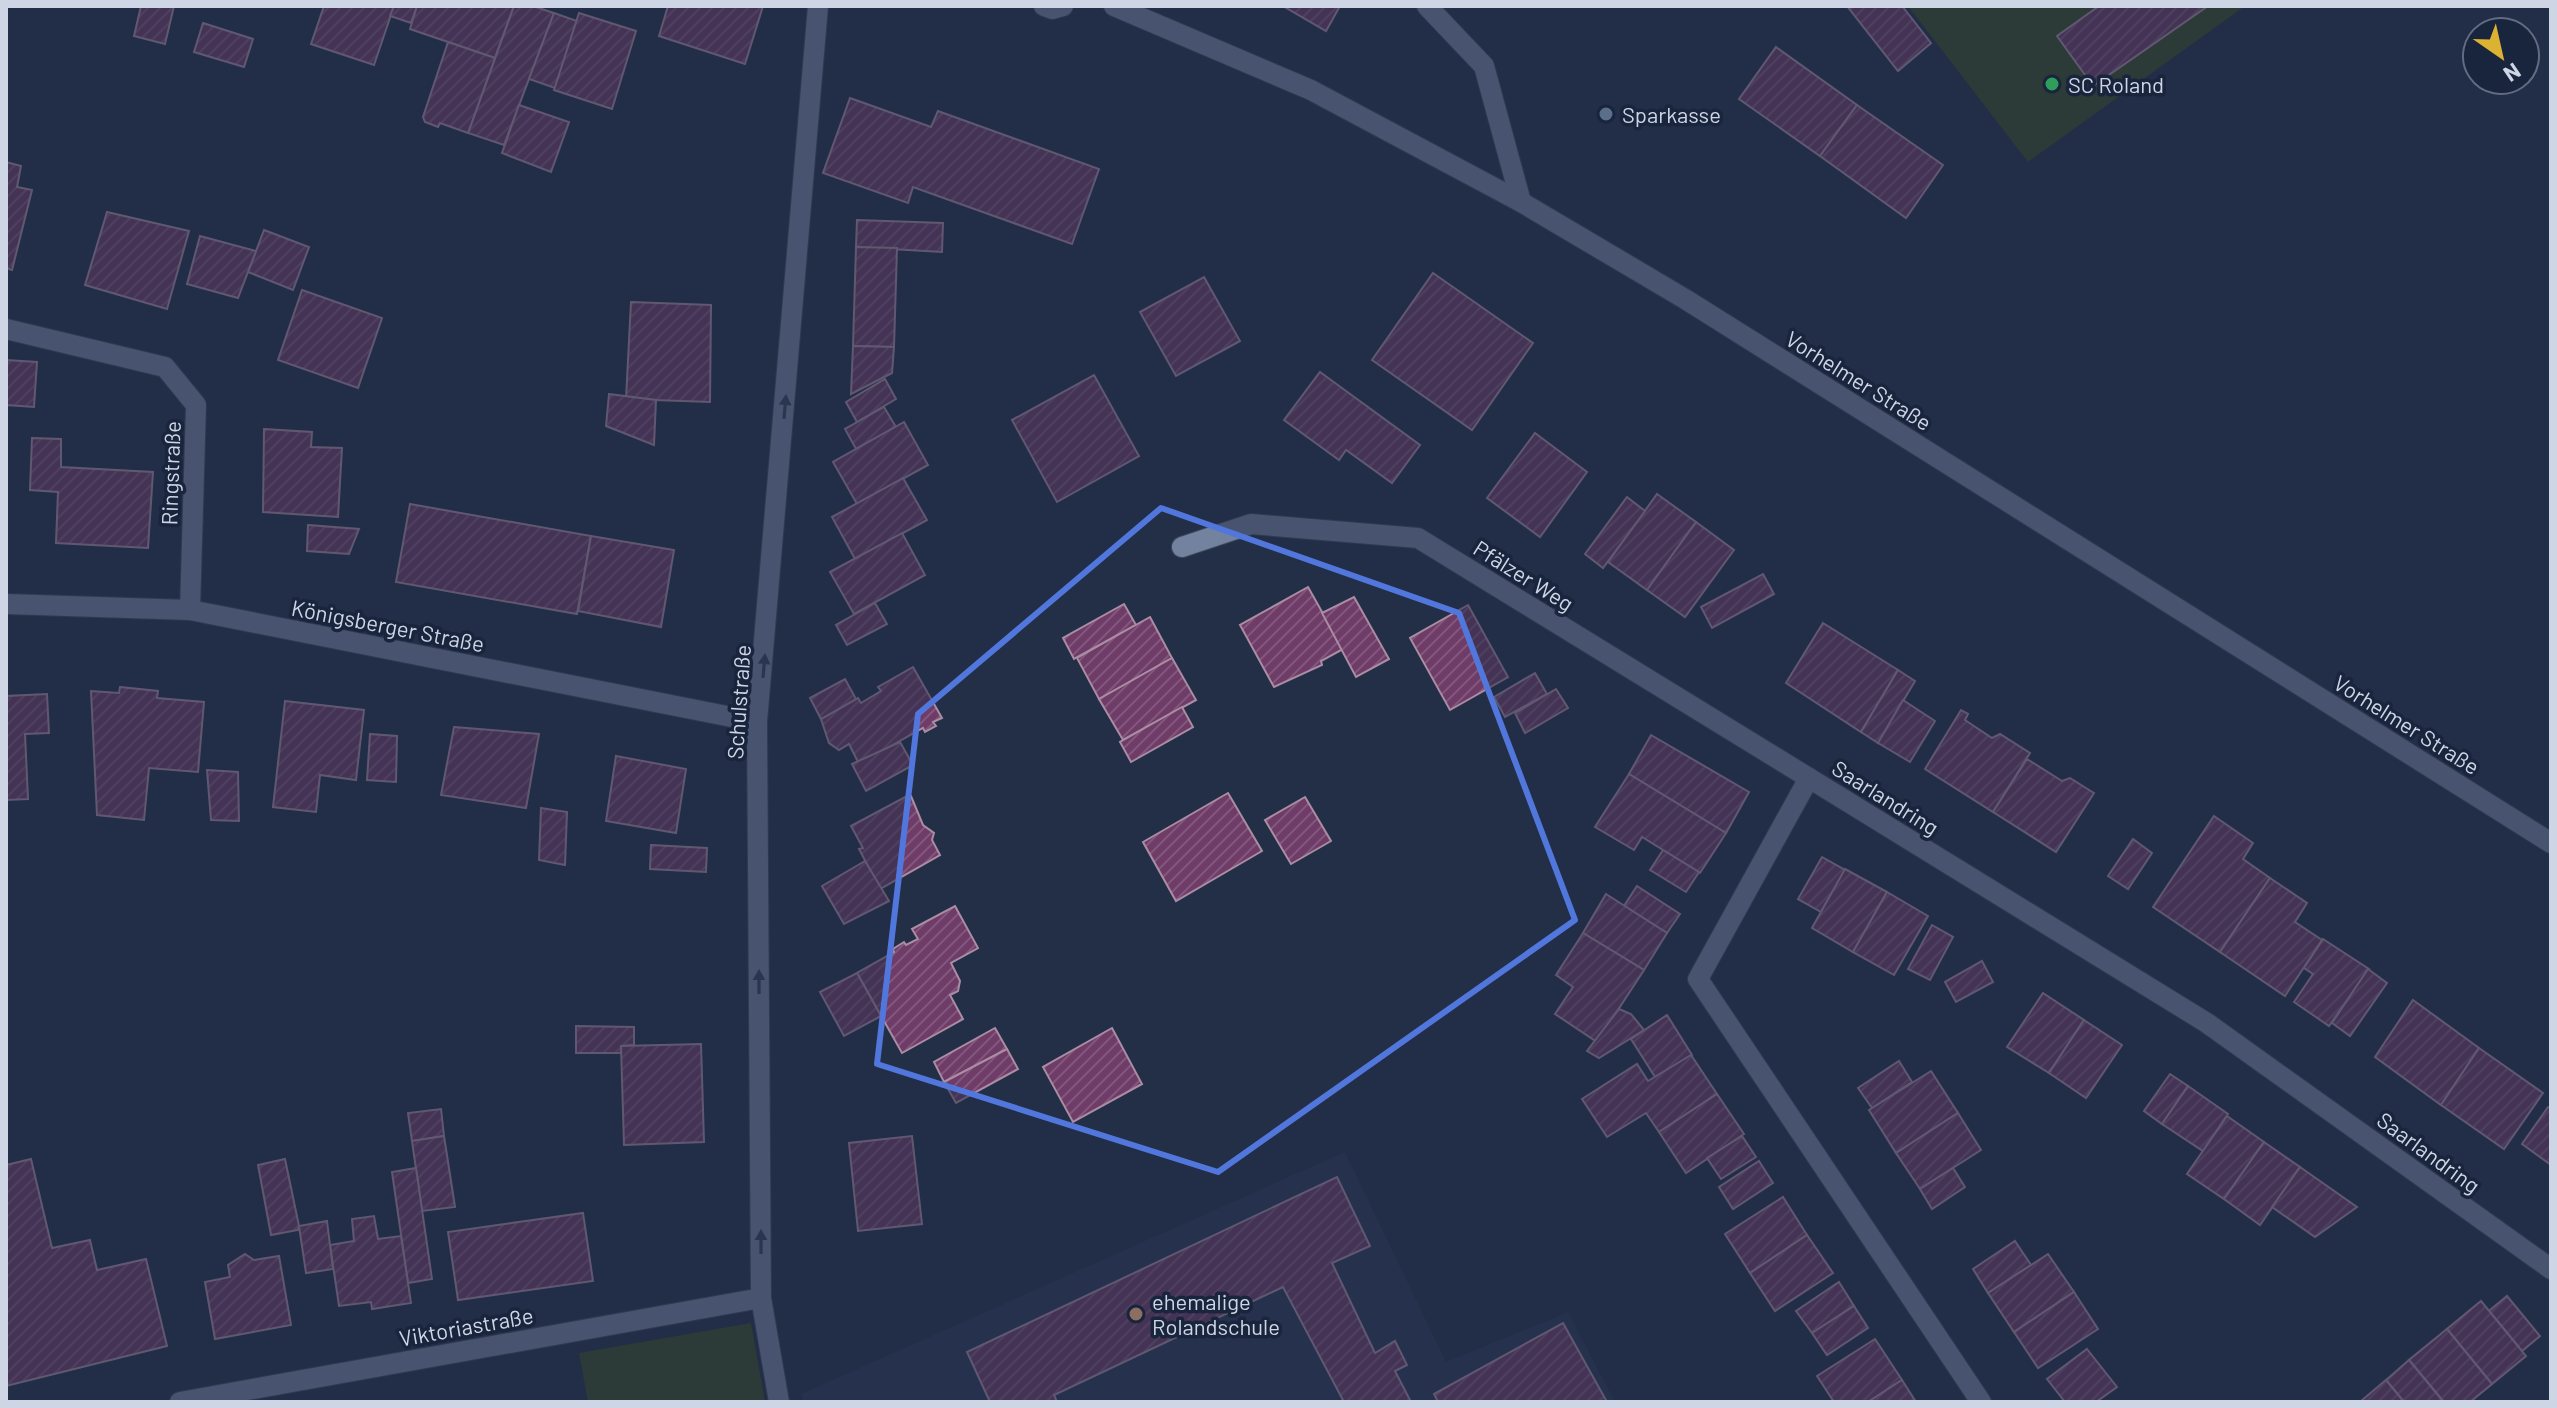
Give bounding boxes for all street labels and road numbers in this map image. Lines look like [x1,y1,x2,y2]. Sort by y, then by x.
street label: Vorhelmer Straße [1781,325,1937,435]
street label: Ringstraße [155,420,185,526]
street label: Pfälzer Weg [1469,534,1579,616]
street label: Königsberger Straße [289,594,487,656]
street label: Schulstraße [721,644,755,760]
street label: Vorhelmer Straße [2329,669,2485,779]
street label: Saarlandring [1828,754,1944,840]
street label: Saarlandring [2373,1106,2485,1198]
street label: Viktoriastraße [397,1301,535,1351]

